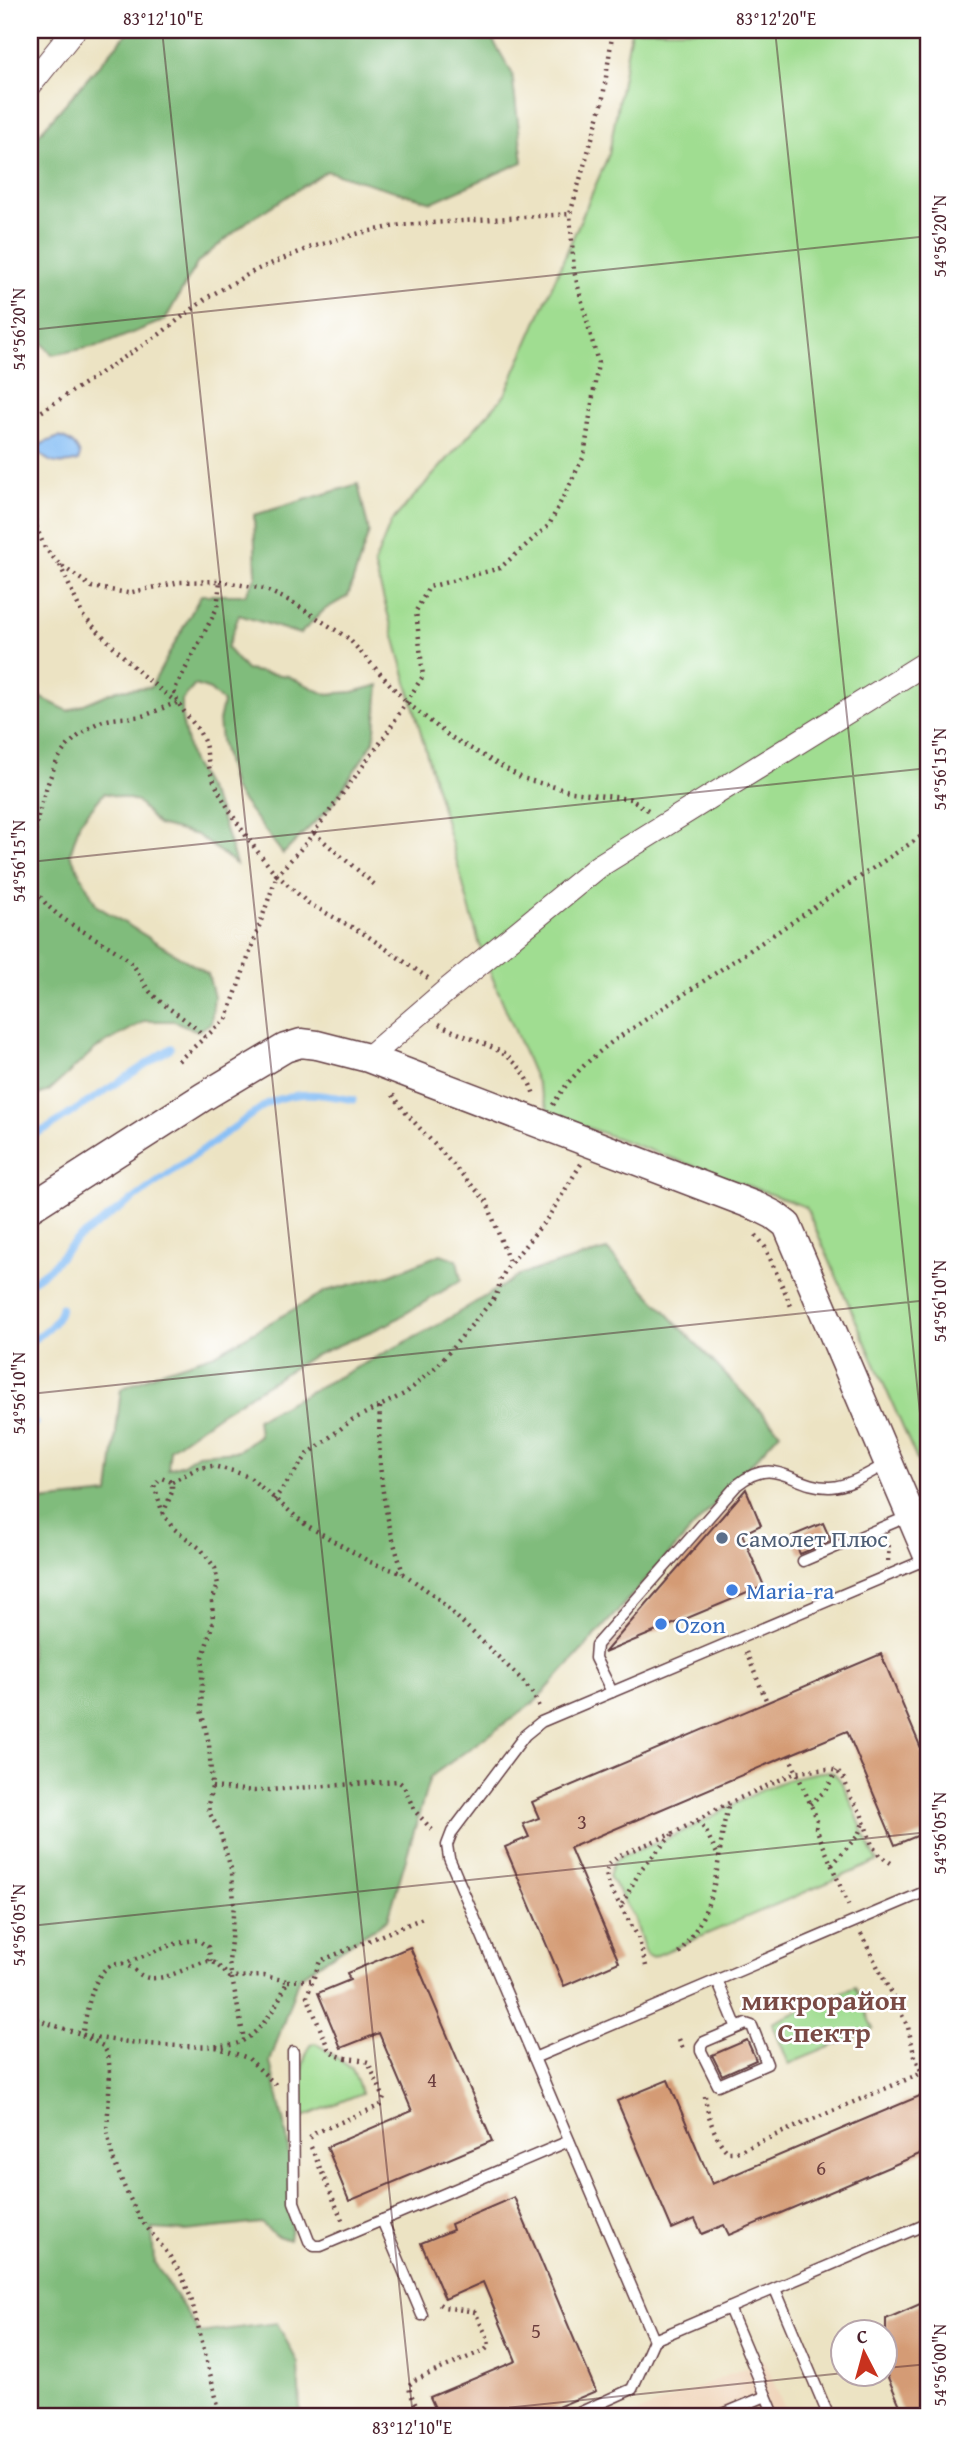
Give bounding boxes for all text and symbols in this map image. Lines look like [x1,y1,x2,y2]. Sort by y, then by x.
text: 83°12'10"E [123,5,203,32]
text: 83°12'20"E [736,5,816,32]
text: 54°56'20"N [926,194,953,277]
text: 54°56'20"N [5,287,32,370]
text: 54°56'15"N [926,727,953,810]
text: 54°56'15"N [5,819,32,902]
text: 54°56'10"N [926,1259,953,1342]
text: 54°56'10"N [5,1351,32,1434]
place label: Самолет Плюс [736,1521,888,1556]
marker: Самолет Плюс [714,1530,730,1546]
place label: Maria-ra [746,1573,835,1608]
marker: Maria-ra [724,1582,740,1598]
place label: Ozon [675,1607,726,1642]
marker: Ozon [653,1616,669,1632]
text: 54°56'05"N [926,1791,953,1874]
house number: 3 [577,1806,587,1837]
text: 54°56'05"N [5,1883,32,1966]
district label: микрорайон Спектр [741,1979,907,2052]
house number: 4 [427,2064,437,2095]
house number: 6 [816,2152,826,2183]
house number: 5 [531,2315,541,2346]
north arrow [830,2318,900,2388]
text: С [855,2322,869,2351]
text: 54°56'00"N [926,2323,953,2406]
text: 83°12'10"E [372,2414,452,2441]

